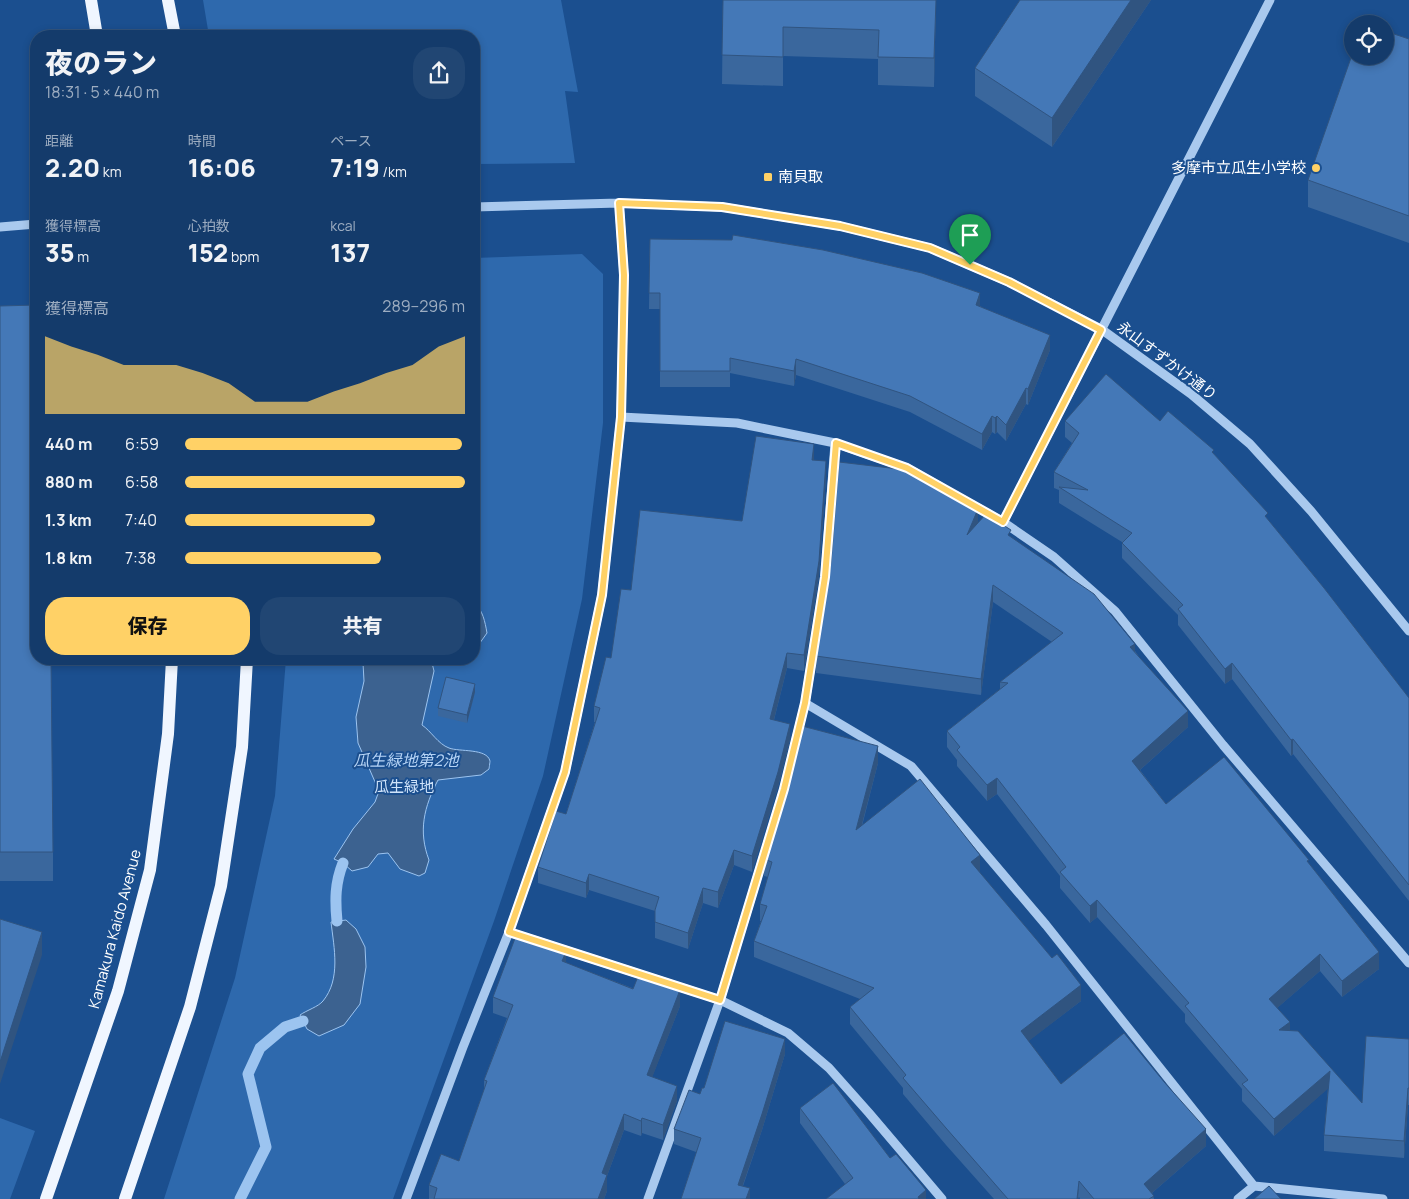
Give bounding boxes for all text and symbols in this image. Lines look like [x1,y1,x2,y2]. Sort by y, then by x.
map controls [1344,15,1394,65]
button: locate [1344,15,1394,65]
text: 夜のラン [45,43,157,81]
button: share [413,47,465,99]
text: 18:31 · 5 × 440 m [45,81,159,103]
text: 距離 [45,131,73,150]
text: 時間 [188,131,216,150]
text: ペース [330,131,372,150]
text: 2.20 [45,150,100,185]
text: 16:06 [188,150,256,185]
text: 7:19 [330,150,380,185]
place label: 多摩市立瓜生小学校 [1171,157,1306,178]
text: km [100,162,122,181]
text: /km [380,162,407,181]
marker: 多摩市立瓜生小学校 [1310,162,1322,174]
place label: 南貝取 [778,166,823,187]
marker: 南貝取 [762,171,774,183]
pin [949,214,991,265]
text: 獲得標高 [45,216,101,235]
text: 心拍数 [188,216,230,235]
text: kcal [330,216,356,235]
icon: arrive [956,221,984,249]
text: 35 [45,235,75,270]
text: 152 [188,235,228,270]
text: 137 [330,235,370,270]
text: m [75,247,89,266]
text: bpm [228,247,259,266]
text: 289–296 m [382,295,465,317]
text: 獲得標高 [45,297,109,319]
street label: 永山すずかけ通り [1113,316,1222,405]
text: 440 m [45,433,92,455]
text: 6:59 [125,433,159,455]
text: 880 m [45,471,93,493]
text: 6:58 [125,471,158,493]
text: 1.3 km [45,509,92,531]
text: 7:40 [125,509,157,531]
text: 1.8 km [45,547,92,569]
text: 7:38 [125,547,156,569]
button: 保存 [45,597,250,655]
button: 共有 [260,597,465,655]
water label: 瓜生緑地第2池 [353,749,461,771]
park label: 瓜生緑地 [374,776,434,797]
street label: Kamakura Kaido Avenue [83,847,146,1011]

